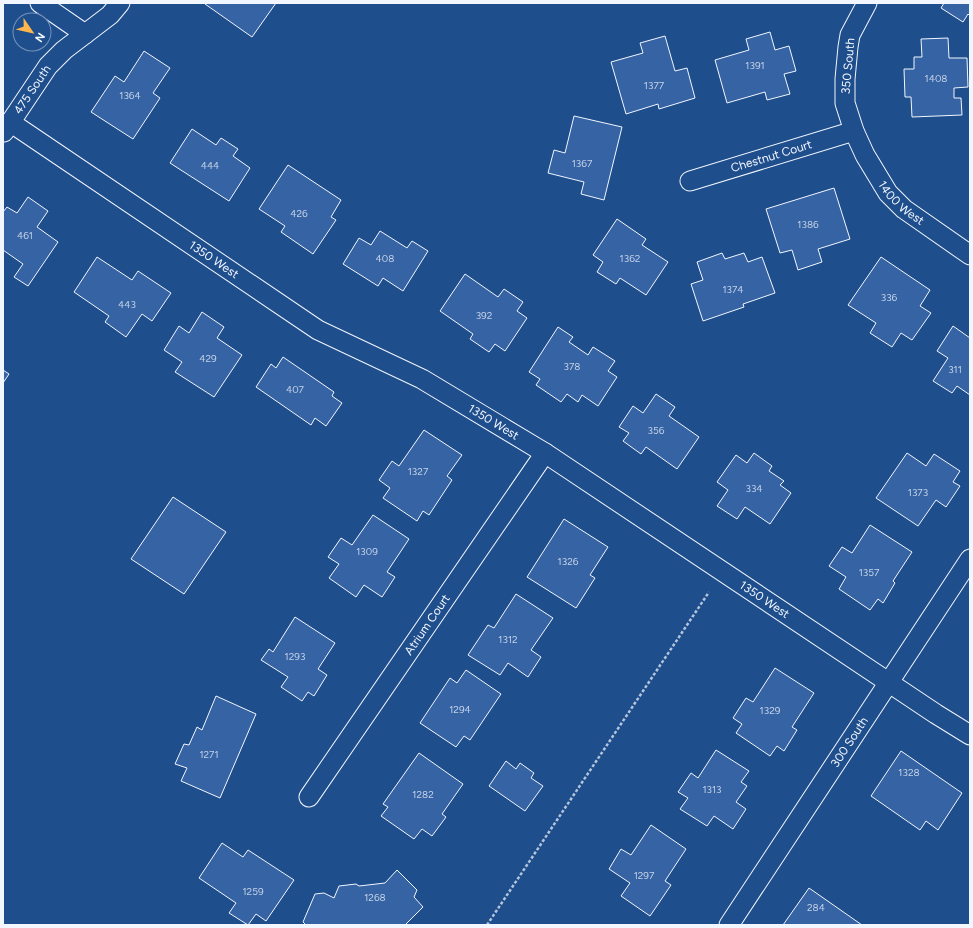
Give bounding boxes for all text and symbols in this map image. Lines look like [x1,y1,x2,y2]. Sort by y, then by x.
north arrow [12,12,52,52]
text: N [32,30,48,44]
street label: 350 South [839,37,857,95]
house number: 1391 [745,59,765,72]
street label: 475 South [11,62,54,117]
house number: 1408 [925,72,947,85]
house number: 1377 [644,79,665,92]
house number: 1364 [119,89,141,102]
street label: Chestnut Court [729,137,814,175]
house number: 1367 [572,157,593,170]
house number: 444 [201,159,219,172]
street label: 1400 West [875,178,927,228]
house number: 426 [290,207,308,220]
house number: 1386 [797,218,819,231]
house number: 461 [17,229,33,242]
street label: 1350 West [186,238,242,282]
house number: 408 [376,252,394,265]
house number: 1362 [620,252,640,265]
house number: 1374 [722,283,744,296]
house number: 336 [881,291,898,304]
house number: 443 [118,298,136,311]
house number: 392 [476,309,492,322]
house number: 429 [199,352,217,365]
house number: 378 [564,360,580,373]
house number: 311 [948,363,962,376]
house number: 407 [286,383,305,396]
street label: 1350 West [465,401,522,443]
house number: 356 [648,424,665,437]
house number: 1327 [408,465,429,478]
house number: 334 [745,482,763,495]
house number: 1373 [908,486,928,499]
house number: 1309 [356,545,378,558]
house number: 1326 [558,555,579,568]
house number: 1357 [859,566,880,579]
street label: 1350 West [737,578,792,621]
street label: Atrium Court [402,591,453,658]
house number: 1312 [498,633,518,646]
house number: 1293 [285,650,305,663]
house number: 1294 [449,703,471,716]
house number: 1329 [760,704,781,717]
street label: 300 South [828,714,871,770]
house number: 1271 [199,748,219,761]
house number: 1328 [898,766,920,779]
house number: 1313 [702,783,722,796]
house number: 1282 [412,788,434,801]
house number: 1297 [634,869,655,882]
house number: 1259 [242,885,264,898]
house number: 1268 [364,891,386,904]
house number: 284 [807,901,825,914]

